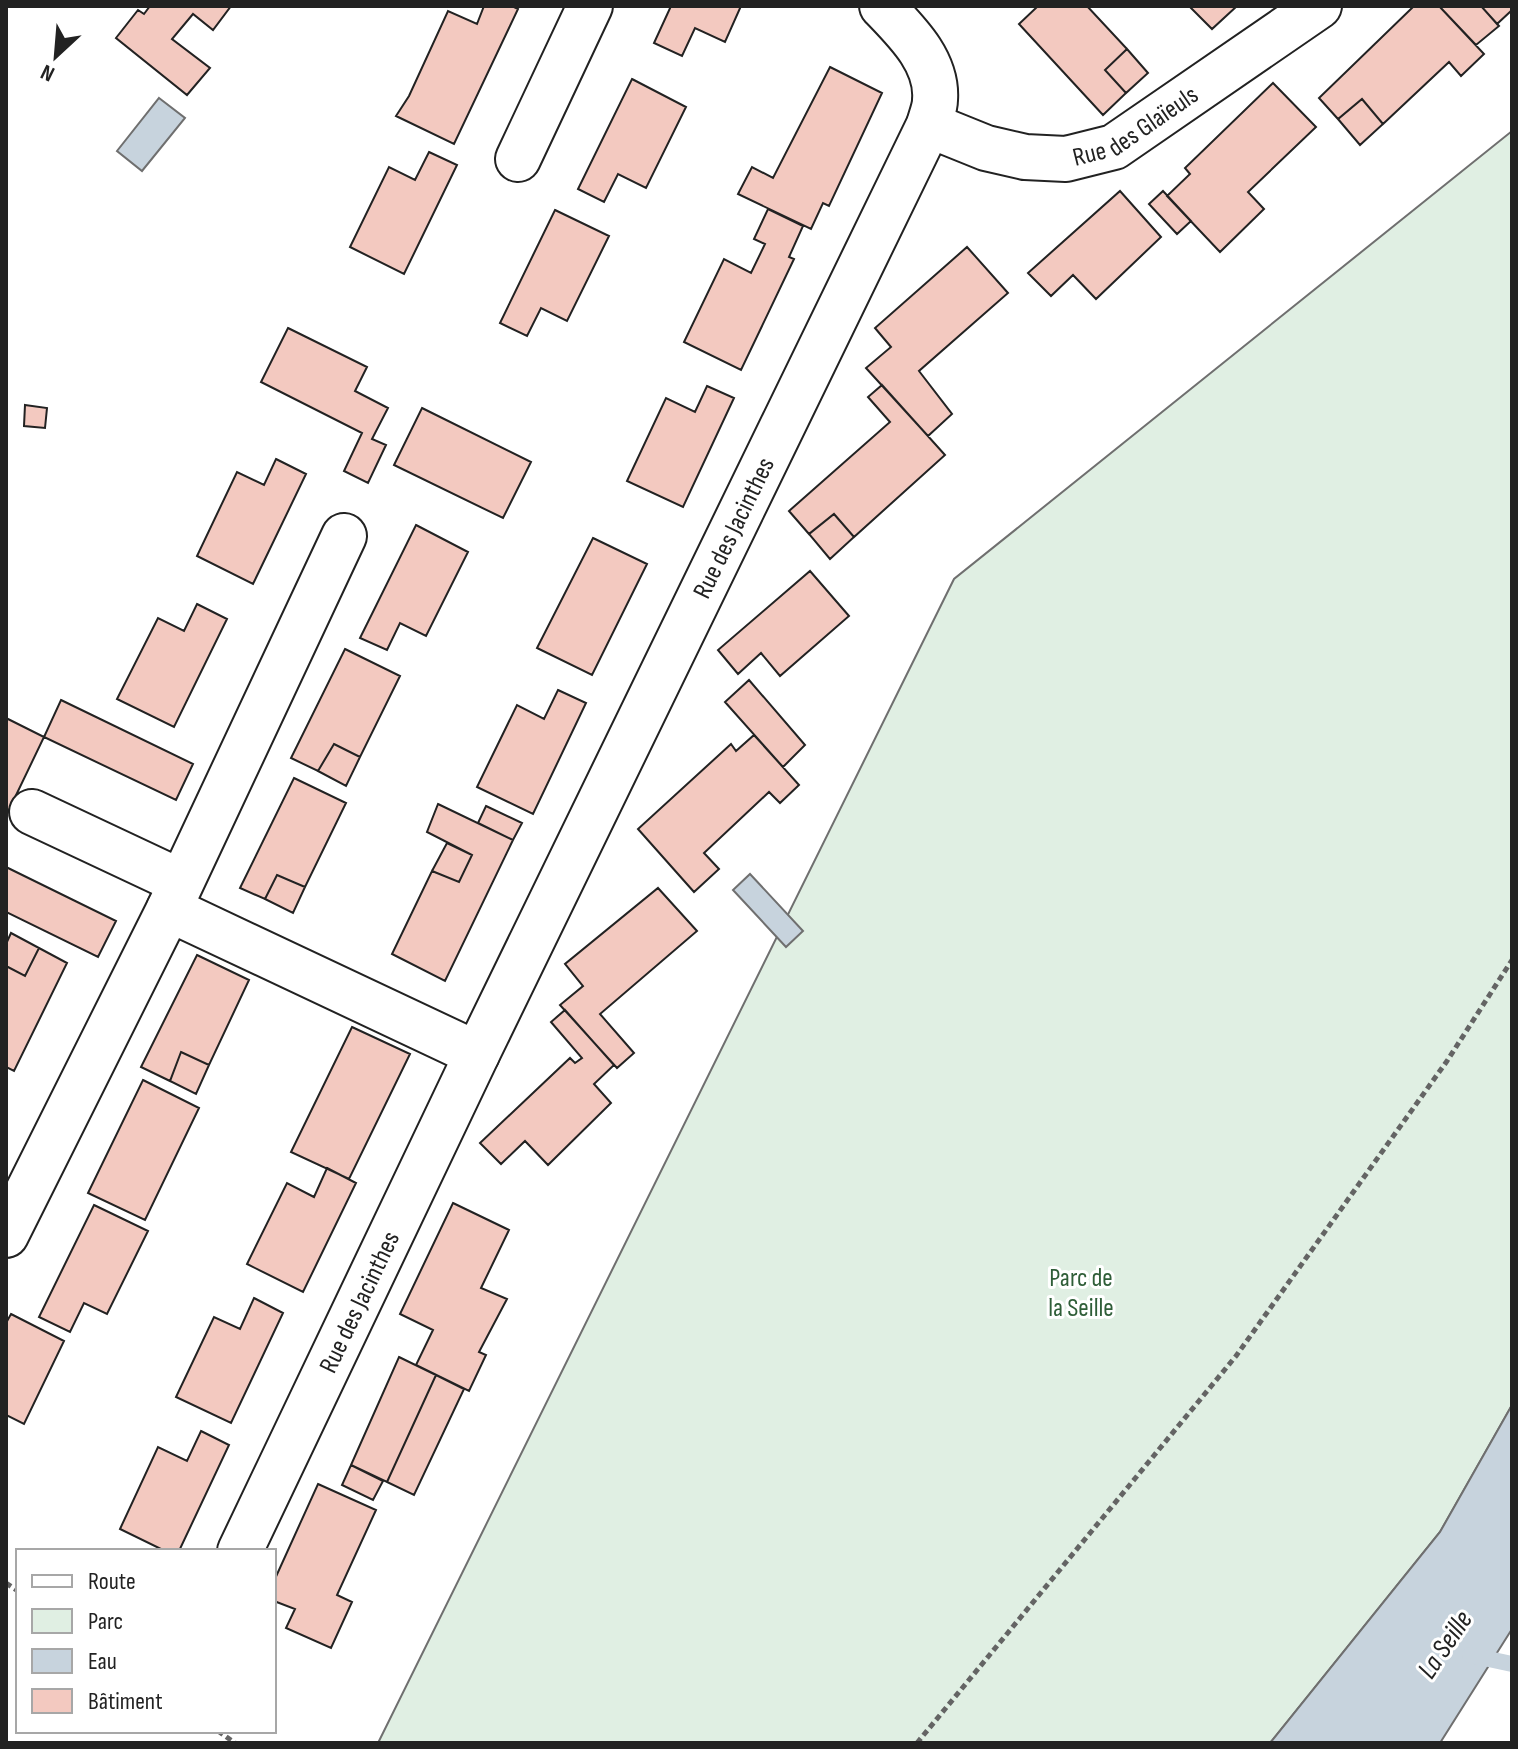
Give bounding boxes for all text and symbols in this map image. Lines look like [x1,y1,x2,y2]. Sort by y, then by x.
north arrow [16,16,96,96]
text: N [37,58,59,87]
street label: Rue des Glaïeuls [1070,80,1205,174]
street label: Rue des Jacinthes [687,453,782,604]
street label: Rue des Jacinthes [313,1227,407,1378]
park label: Parc de la Seille [1048,1263,1114,1324]
legend [16,1549,276,1733]
text: Route [88,1567,136,1596]
water label: La Seille [1411,1605,1480,1685]
text: Parc [88,1607,123,1636]
text: Eau [88,1647,117,1676]
text: Bâtiment [88,1687,163,1716]

